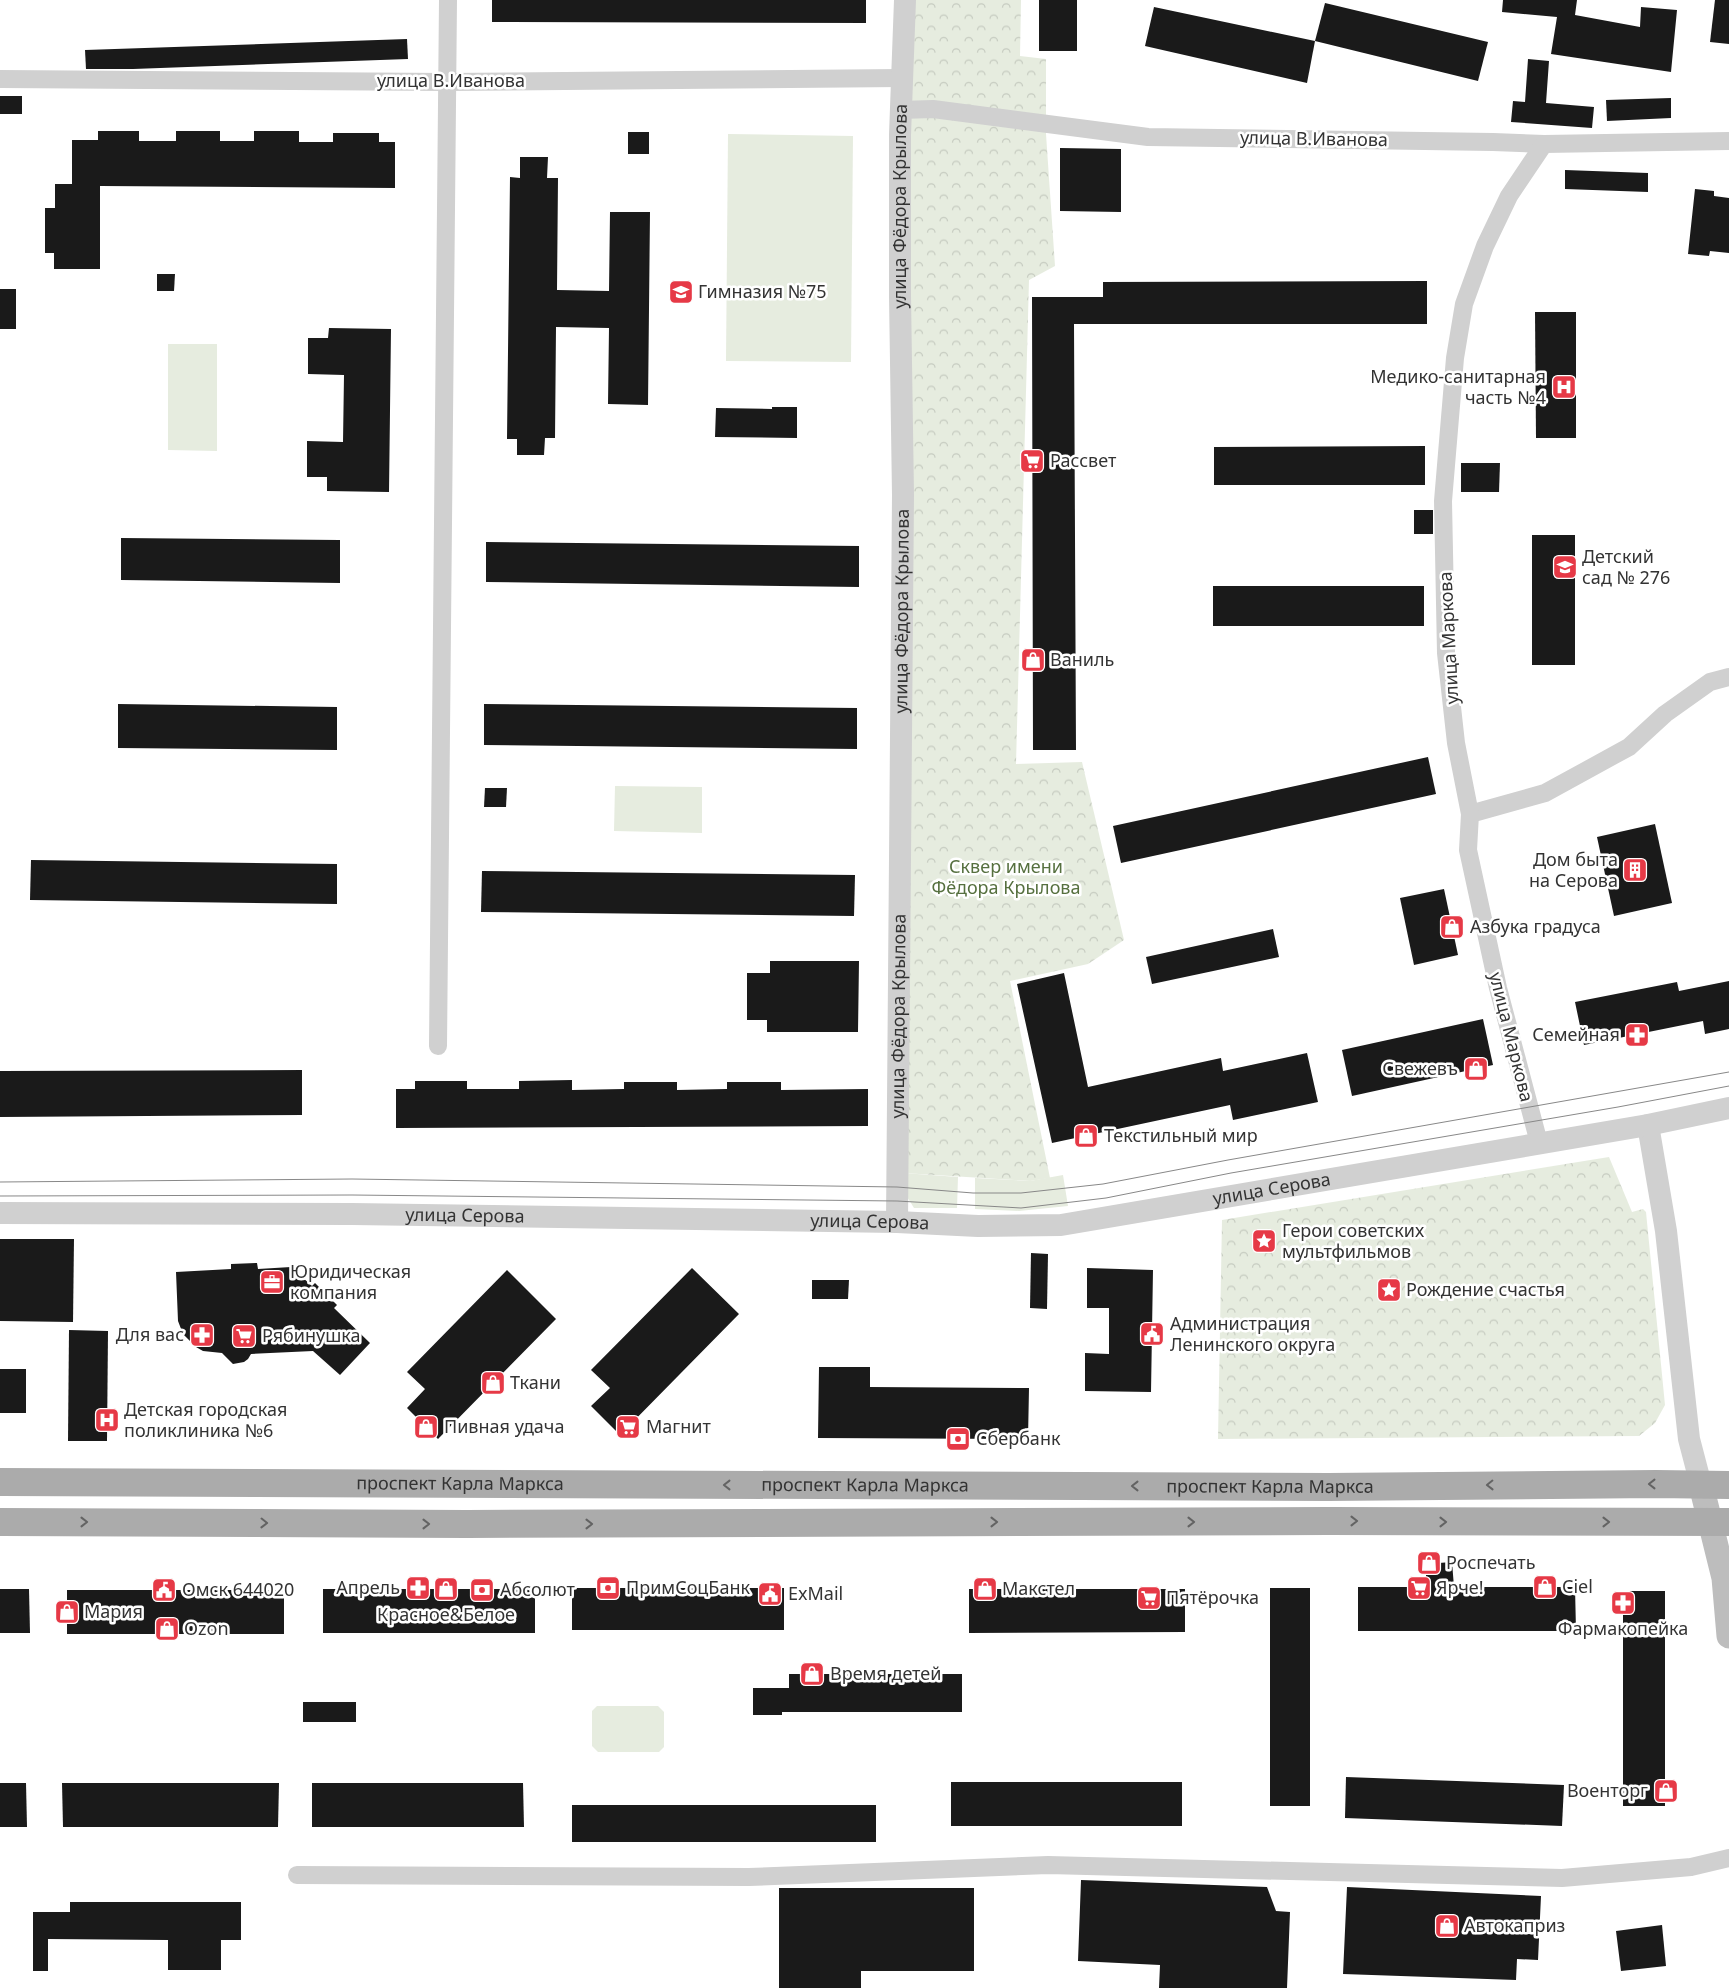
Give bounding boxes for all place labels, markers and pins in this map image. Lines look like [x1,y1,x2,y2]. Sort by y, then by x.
school or university icon: Гимназия №75 [668,279,694,305]
place label: Гимназия №75 [698,279,827,303]
place label: Медико-санитарная часть №4 [1370,364,1546,409]
hospital icon: Медико-санитарная часть №4 [1551,374,1577,400]
supermarket icon: Рассвет [1019,448,1045,474]
place label: Рассвет [1050,448,1117,472]
place label: Детский сад № 276 [1582,544,1670,589]
school or university icon: Детский сад № 276 [1552,554,1578,580]
shop icon: Ваниль [1020,647,1046,673]
place label: Ваниль [1050,647,1114,671]
place label: Дом быта на Серова [1529,847,1618,892]
building icon: Дом быта на Серова [1622,857,1648,883]
shop icon: Азбука градуса [1439,914,1465,940]
place label: Азбука градуса [1470,914,1601,938]
place label: Семейная [1532,1022,1620,1046]
pharmacy icon: Семейная [1624,1022,1650,1048]
place label: Свежевъ [1382,1056,1458,1080]
shop icon: Свежевъ [1463,1056,1489,1082]
shop icon: Текстильный мир [1073,1123,1099,1149]
place label: Текстильный мир [1104,1123,1258,1147]
place label: Герои советских мультфильмов [1282,1218,1425,1263]
place icon: Герои советских мультфильмов [1251,1228,1277,1254]
place label: Юридическая компания [290,1259,411,1304]
office icon: Юридическая компания [259,1269,285,1295]
place icon: Рождение счастья [1376,1277,1402,1303]
place label: Рождение счастья [1406,1277,1565,1301]
place label: Администрация Ленинского округа [1170,1311,1335,1356]
public building icon: Администрация Ленинского округа [1139,1321,1165,1347]
place label: Для вас [116,1322,184,1346]
pharmacy icon: Для вас [189,1322,215,1348]
supermarket icon: Рябинушка [231,1323,257,1349]
place label: Рябинушка [262,1323,361,1347]
shop icon: Ткани [480,1370,506,1396]
place label: Ткани [510,1370,561,1394]
place label: Детская городская поликлиника №6 [124,1397,287,1442]
hospital icon: Детская городская поликлиника №6 [94,1407,120,1433]
shop icon: Пивная удача [413,1414,439,1440]
place label: Пивная удача [444,1414,564,1438]
supermarket icon: Магнит [615,1414,641,1440]
place label: Магнит [646,1414,711,1438]
bank icon: Сбербанк [945,1426,971,1452]
place label: Сбербанк [976,1426,1061,1450]
shop icon: Роспечать [1416,1550,1442,1576]
place label: Роспечать [1446,1550,1536,1574]
shop icon: Ciel [1532,1574,1558,1600]
place label: Ciel [1562,1574,1593,1598]
place label: Апрель [336,1575,400,1599]
pharmacy icon: Апрель [405,1575,431,1601]
bank icon: ПримСоцБанк [595,1575,621,1601]
place label: ПримСоцБанк [626,1575,750,1599]
supermarket icon: Ярче! [1406,1575,1432,1601]
place label: Ярче! [1436,1575,1484,1599]
shop icon: Красное&Белое [433,1576,459,1602]
shop icon: Макстел [972,1576,998,1602]
place label: Макстел [1002,1576,1075,1600]
public building icon: Омск 644020 [151,1577,177,1603]
place label: Омск 644020 [182,1577,294,1601]
bank icon: Абсолют [469,1577,495,1603]
place label: Абсолют [500,1577,575,1601]
public building icon: ExMail [757,1581,783,1607]
place label: ExMail [788,1581,843,1605]
supermarket icon: Пятёрочка [1136,1585,1162,1611]
place label: Пятёрочка [1166,1585,1259,1609]
pharmacy icon: Фармакопейка [1610,1590,1636,1616]
shop icon: Мария [54,1599,80,1625]
place label: Мария [84,1599,143,1623]
place label: Красное&Белое [377,1602,515,1626]
shop icon: Ozon [154,1616,180,1642]
place label: Ozon [184,1616,229,1640]
place label: Фармакопейка [1558,1616,1688,1640]
shop icon: Время детей [799,1661,825,1687]
place label: Время детей [830,1661,941,1685]
place label: Военторг [1567,1778,1648,1802]
shop icon: Военторг [1653,1778,1679,1804]
shop icon: Автокаприз [1434,1913,1460,1939]
place label: Автокаприз [1464,1913,1565,1937]

